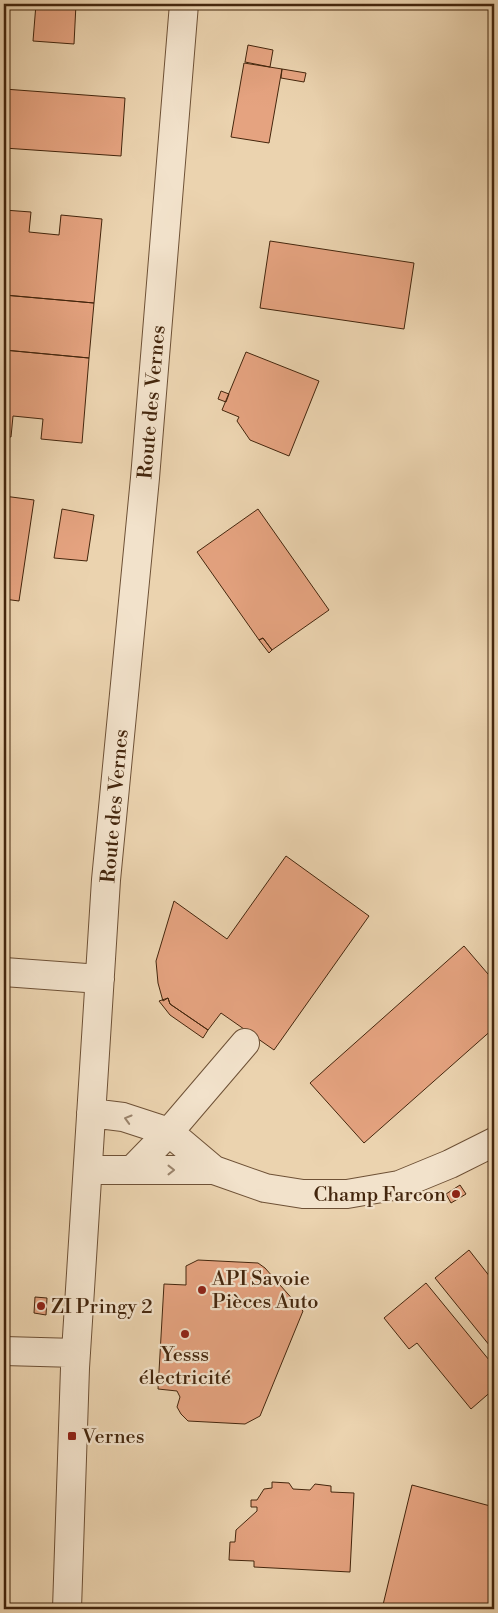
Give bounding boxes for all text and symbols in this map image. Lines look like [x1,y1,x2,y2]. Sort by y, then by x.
street label: Route des Vernes [133,324,172,480]
street label: Route des Vernes [96,728,135,884]
one-way arrow [125,1115,133,1125]
one-way arrow [168,1165,176,1175]
place label: Champ Farcon [313,1183,446,1208]
marker: Champ Farcon [450,1188,462,1200]
place label: API Savoie Pièces Auto [211,1267,319,1315]
marker: API Savoie Pièces Auto [196,1284,208,1296]
place label: ZI Pringy 2 [51,1295,153,1320]
marker: ZI Pringy 2 [35,1300,47,1312]
marker: Yesss électricité [179,1328,191,1340]
place label: Yesss électricité [139,1343,231,1391]
place label: Vernes [81,1425,144,1450]
marker: Vernes [66,1430,78,1442]

